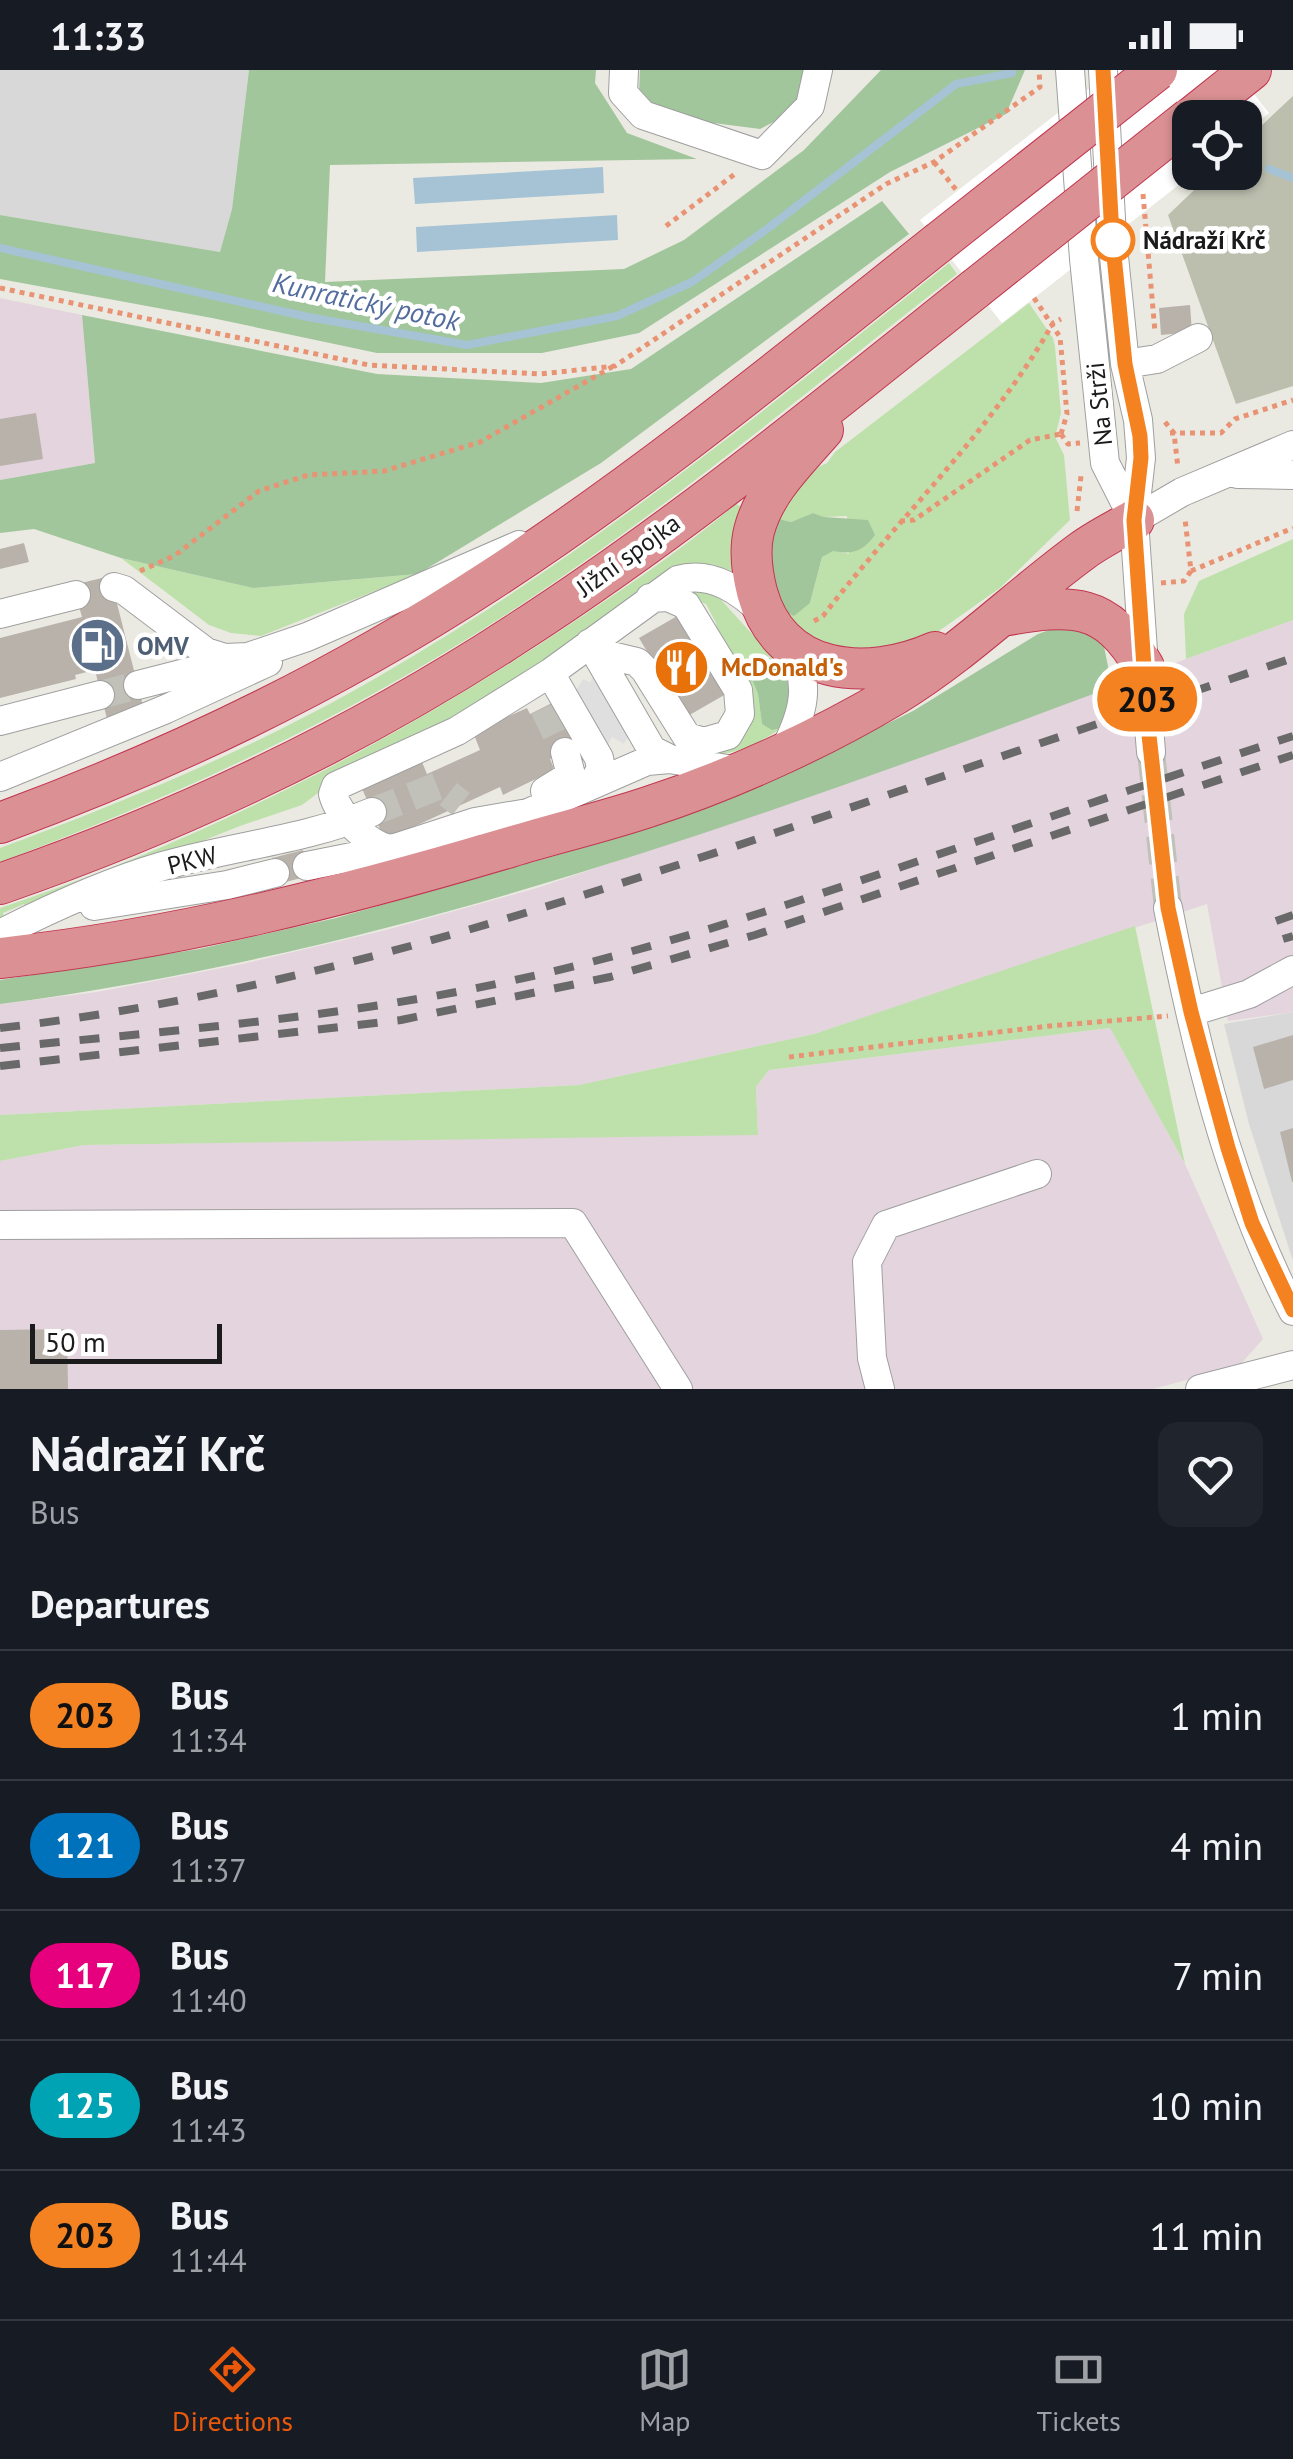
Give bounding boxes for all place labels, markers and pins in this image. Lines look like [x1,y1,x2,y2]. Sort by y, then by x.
marker: Nádraží Krč [1092,219,1134,261]
place label: Nádraží Krč [1143,224,1266,256]
fuel station icon: OMV [68,616,128,676]
place label: OMV [137,630,190,662]
restaurant icon: McDonald's [652,637,712,697]
place label: McDonald's [721,651,843,683]

